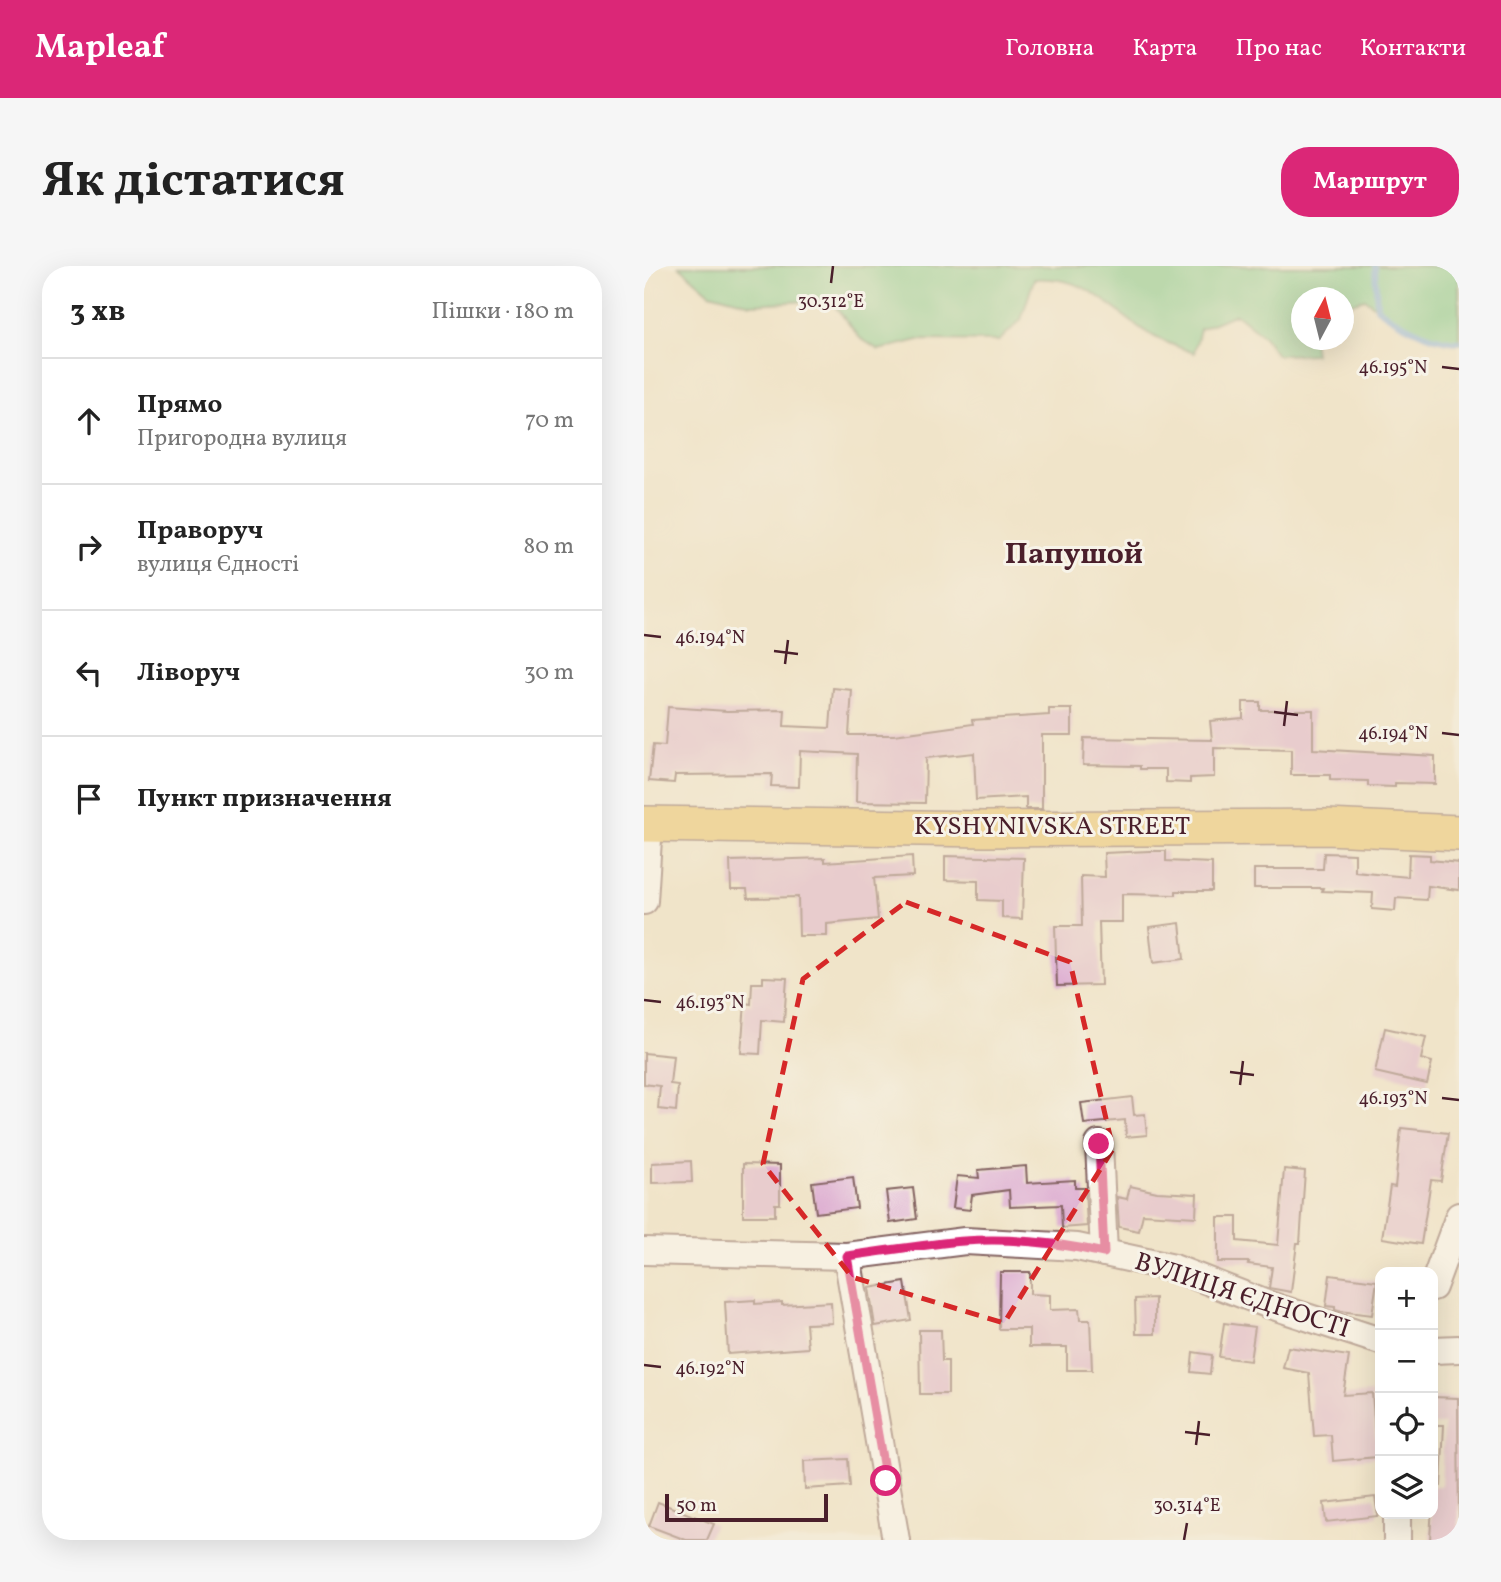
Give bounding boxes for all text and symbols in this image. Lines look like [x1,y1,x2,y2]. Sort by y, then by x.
text: Mapleaf [35,26,165,72]
text: Головна [1005,32,1094,66]
text: Карта [1132,32,1198,66]
text: Про нас [1236,32,1322,66]
text: Контакти [1360,32,1466,66]
button: Маршрут [1281,147,1459,217]
text: Як дістатися [42,148,345,217]
north arrow [1291,287,1354,350]
text: 30.312°E [798,290,864,315]
text: 3 хв [70,291,126,333]
text: Пішки · 180 m [432,296,574,328]
text: 46.195°N [1359,356,1427,381]
text: Прямо [137,387,222,423]
icon: ahead [70,402,108,440]
text: 70 m [525,405,574,437]
text: Пригородна вулиця [137,423,347,455]
text: Праворуч [137,513,263,549]
icon: right [70,528,108,566]
text: 80 m [524,531,574,563]
district label: Папушой [1005,534,1143,576]
text: вулиця Єдності [137,549,299,581]
text: 46.194°N [675,626,745,651]
icon: left [70,654,108,692]
text: Ліворуч [137,655,240,691]
text: 30 m [524,657,574,689]
text: 46.194°N [1358,722,1428,747]
icon: arrive [70,780,108,818]
text: Пункт призначення [137,781,392,817]
street label: KYSHYNIVSKA STREET [914,809,1190,845]
text: 46.193°N [675,991,745,1016]
text: 46.193°N [1358,1087,1428,1112]
route end [1083,1128,1114,1159]
street label: ВУЛИЦЯ ЄДНОСТІ [1130,1244,1354,1348]
map controls [1375,1267,1438,1519]
button: + [1375,1267,1438,1330]
button: − [1375,1330,1438,1393]
text: 46.192°N [675,1357,745,1382]
button: locate [1375,1393,1438,1456]
button: layers [1375,1456,1438,1519]
route start [870,1465,901,1496]
scale bar [665,1491,828,1523]
text: 50 m [676,1493,717,1519]
text: 30.314°E [1153,1494,1221,1519]

